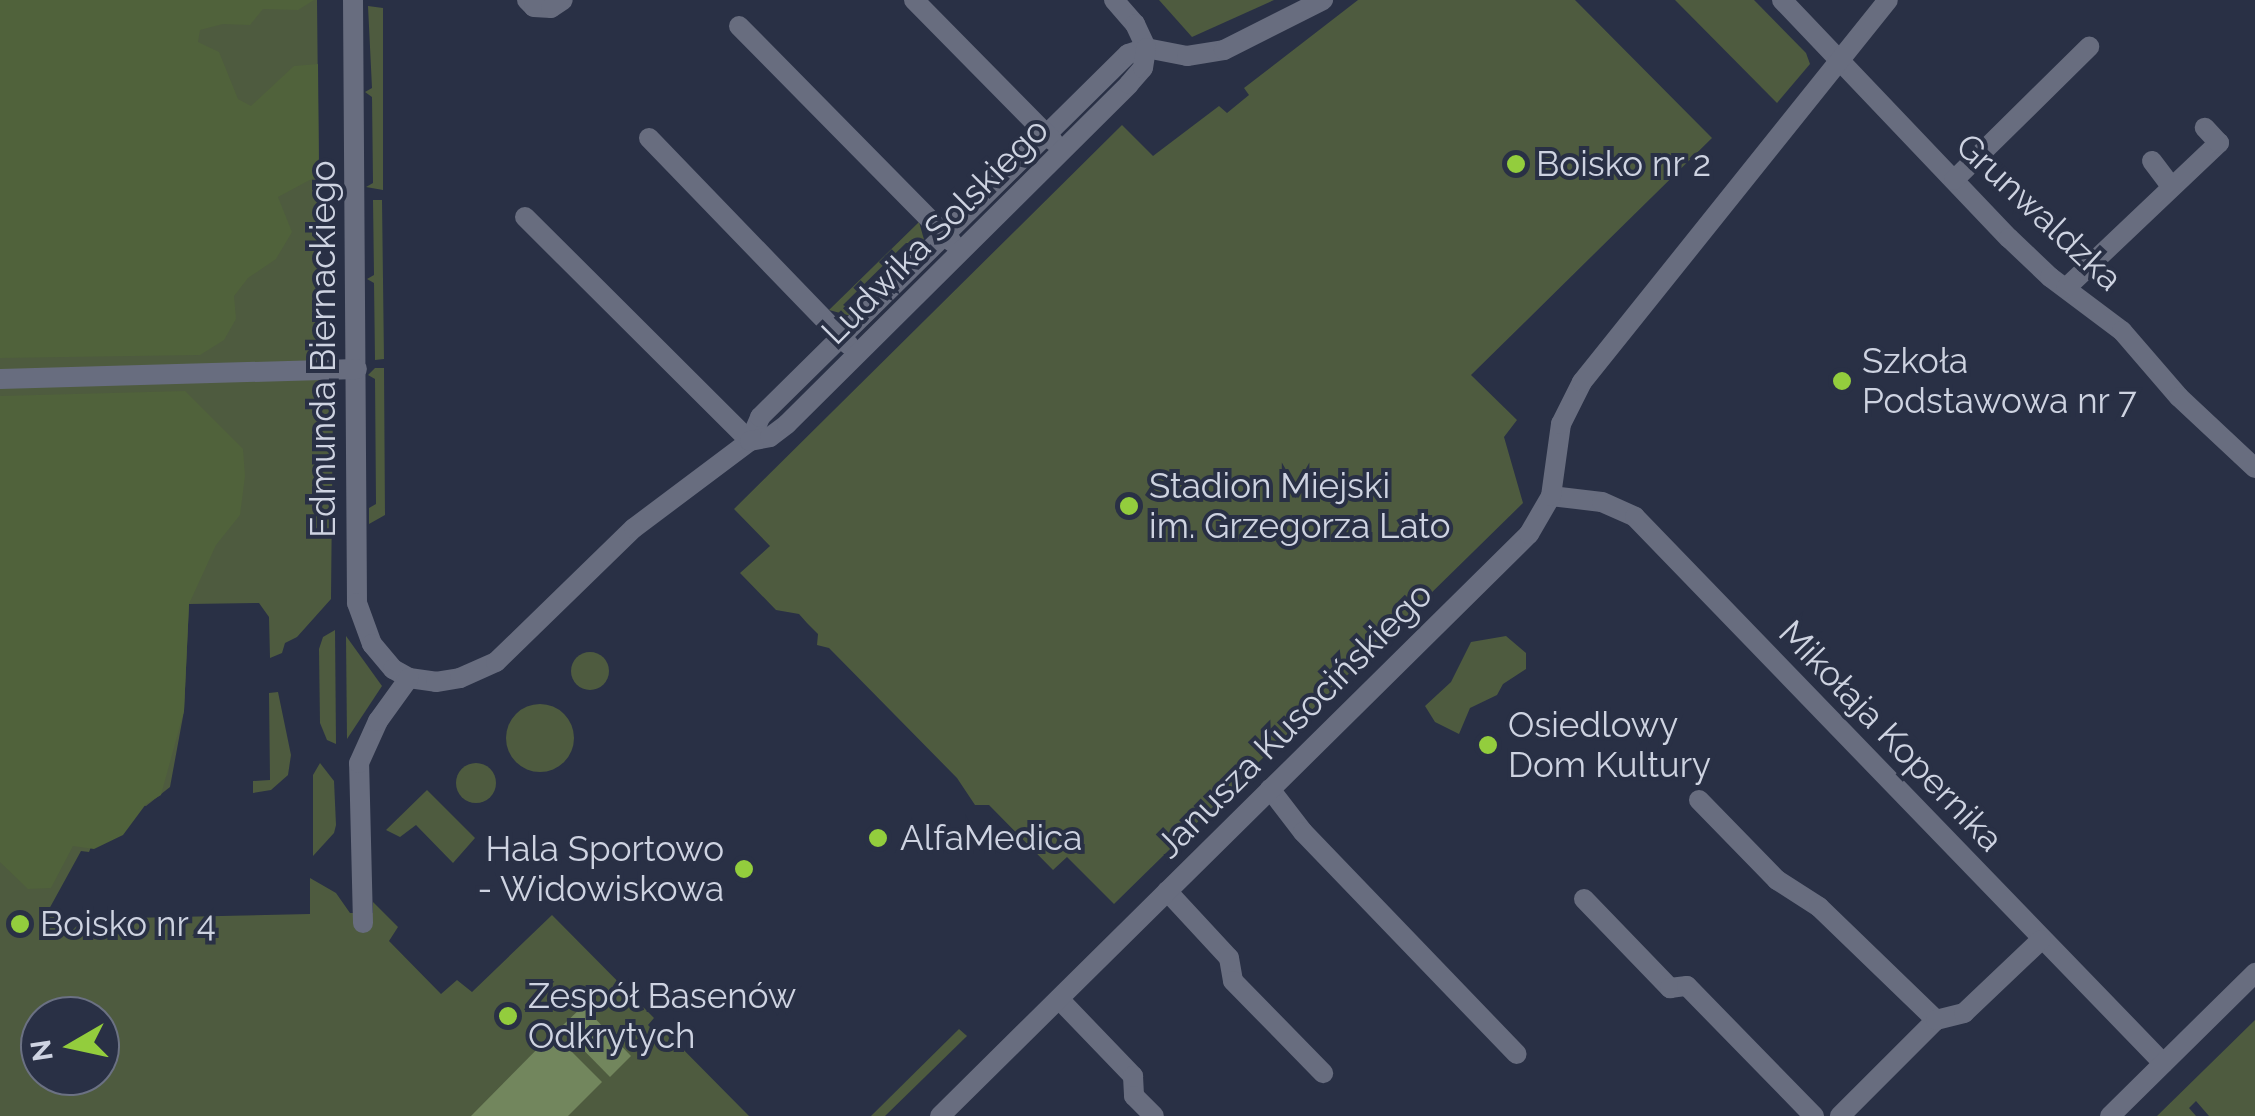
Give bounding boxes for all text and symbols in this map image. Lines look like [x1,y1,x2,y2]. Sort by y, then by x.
street label: Ludwika Solskiego [813,109,1057,353]
street label: Grunwaldzka [1947,125,2131,299]
place label: Boisko nr 2 [1536,143,1712,185]
marker: Boisko nr 2 [1505,153,1527,175]
street label: Edmunda Biernackiego [302,160,344,538]
place label: Szkoła Podstawowa nr 7 [1862,340,2138,422]
marker: Szkoła Podstawowa nr 7 [1831,370,1853,392]
place label: Stadion Miejski im. Grzegorza Lato [1149,465,1451,547]
marker: Stadion Miejski im. Grzegorza Lato [1118,495,1140,517]
street label: Janusza Kusocińskiego [1147,573,1441,867]
street label: Mikołaja Kopernika [1770,612,2012,860]
place label: Osiedlowy Dom Kultury [1508,704,1711,786]
marker: Osiedlowy Dom Kultury [1477,734,1499,756]
place label: AlfaMedica [900,817,1082,859]
marker: AlfaMedica [865,825,891,851]
place label: Hala Sportowo - Widowiskowa [476,828,724,910]
marker: Hala Sportowo - Widowiskowa [733,858,755,880]
place label: Boisko nr 4 [40,903,217,945]
marker: Boisko nr 4 [9,913,31,935]
place label: Zespół Basenów Odkrytych [528,975,797,1057]
north arrow [20,996,120,1096]
marker: Zespół Basenów Odkrytych [497,1005,519,1027]
text: N [24,1037,60,1064]

